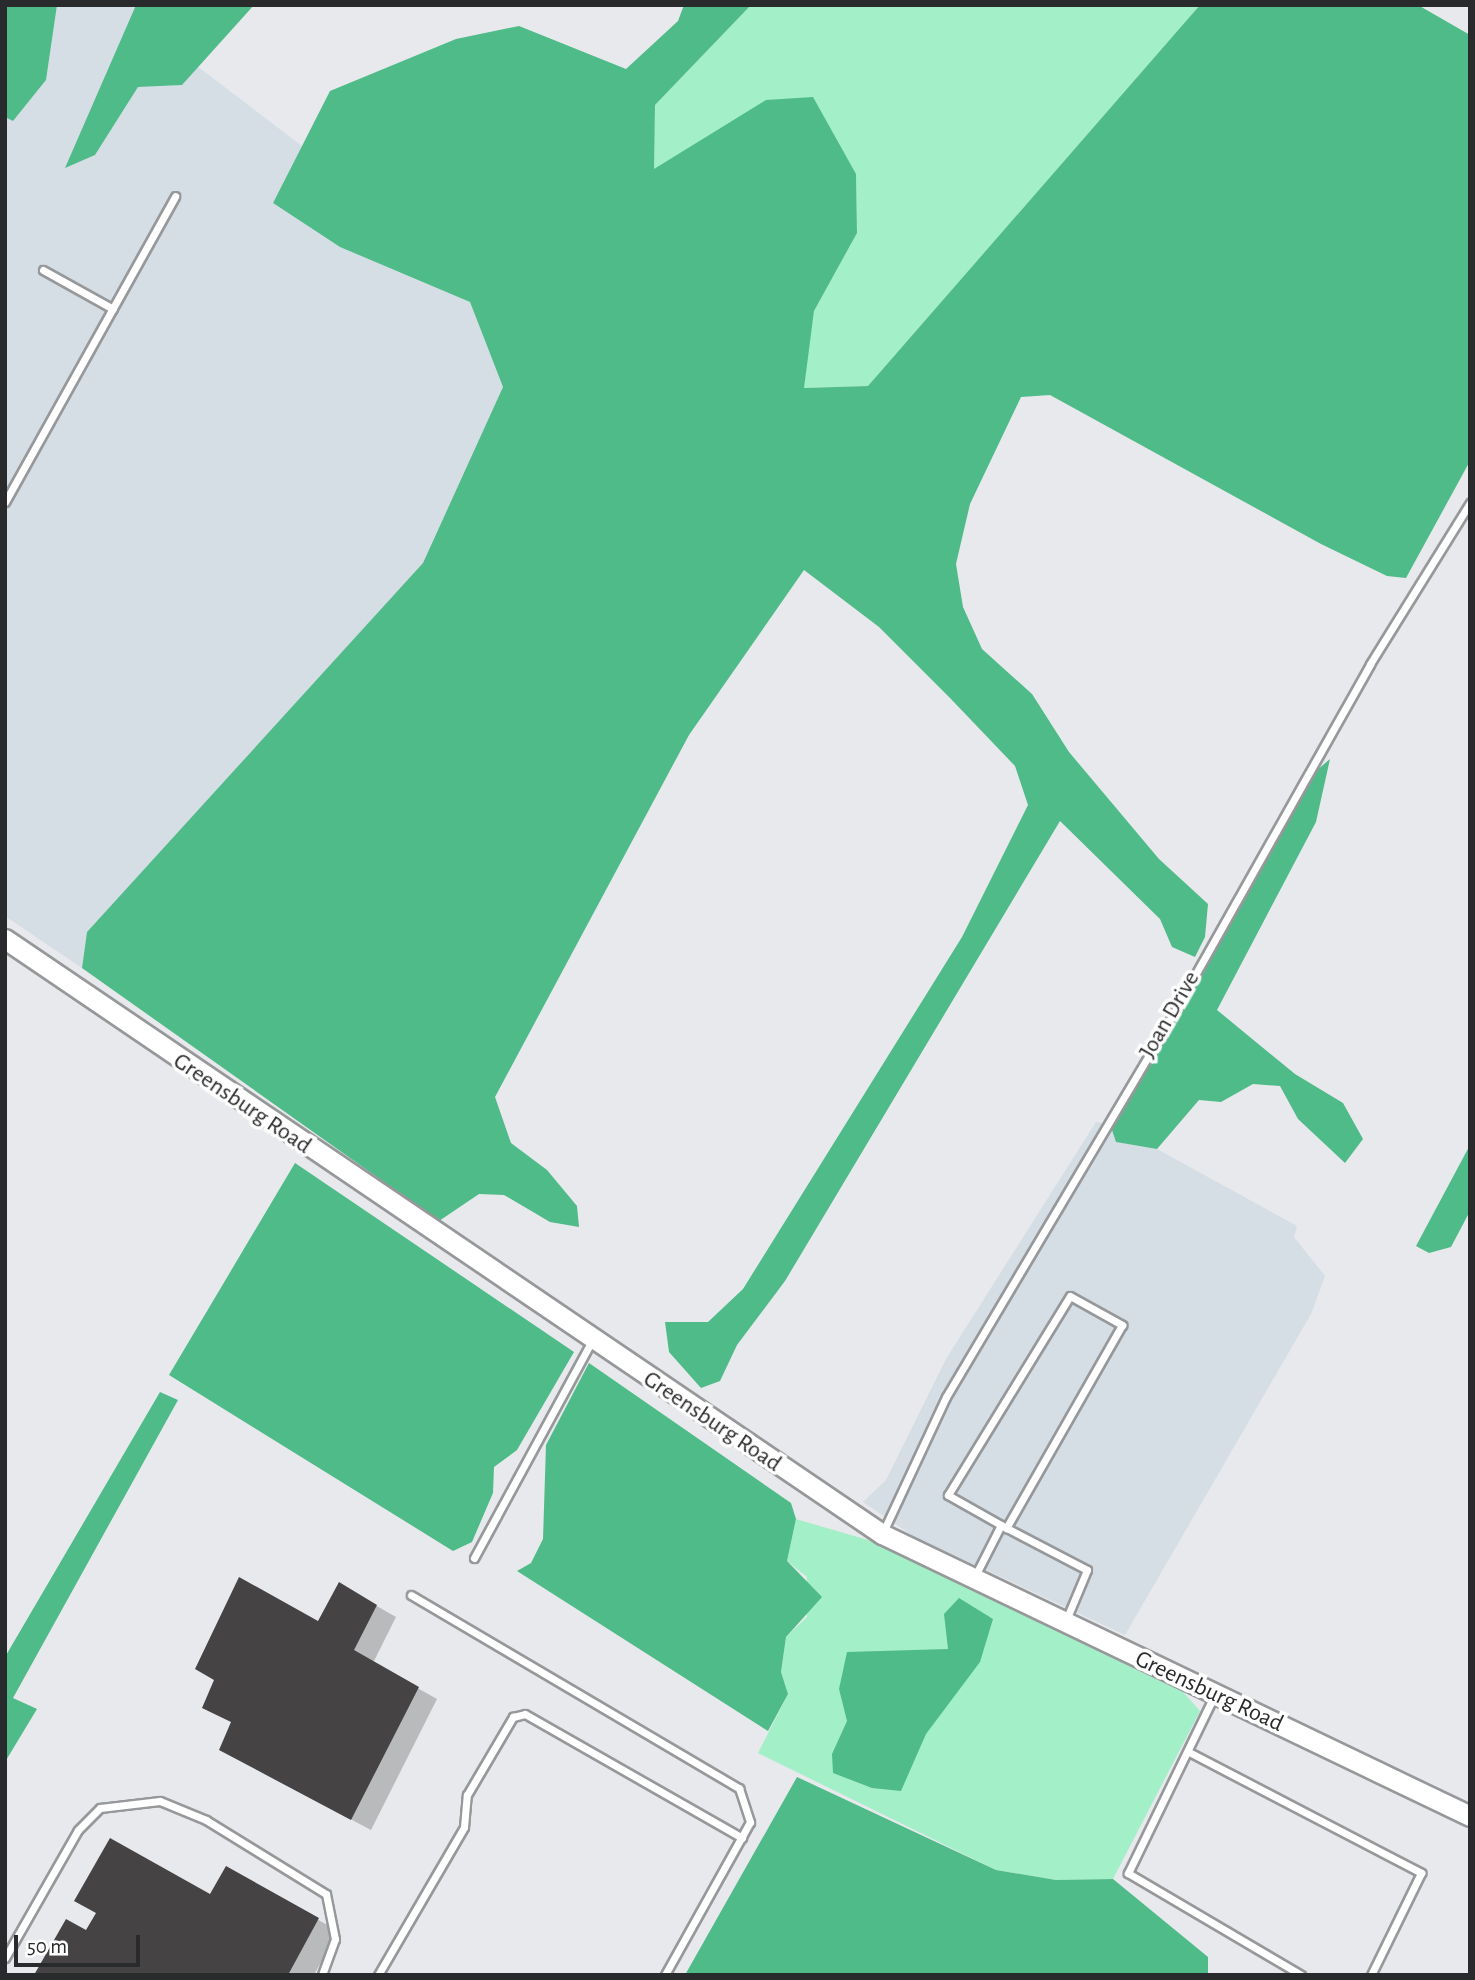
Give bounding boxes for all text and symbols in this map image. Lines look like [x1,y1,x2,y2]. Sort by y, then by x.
street label: Joan Drive [1134,966,1206,1064]
street label: Greensburg Road [167,1047,317,1161]
street label: Greensburg Road [637,1365,787,1479]
street label: Greensburg Road [1130,1645,1288,1739]
scale bar [18,1920,144,1964]
text: 50 m [27,1936,67,1957]

